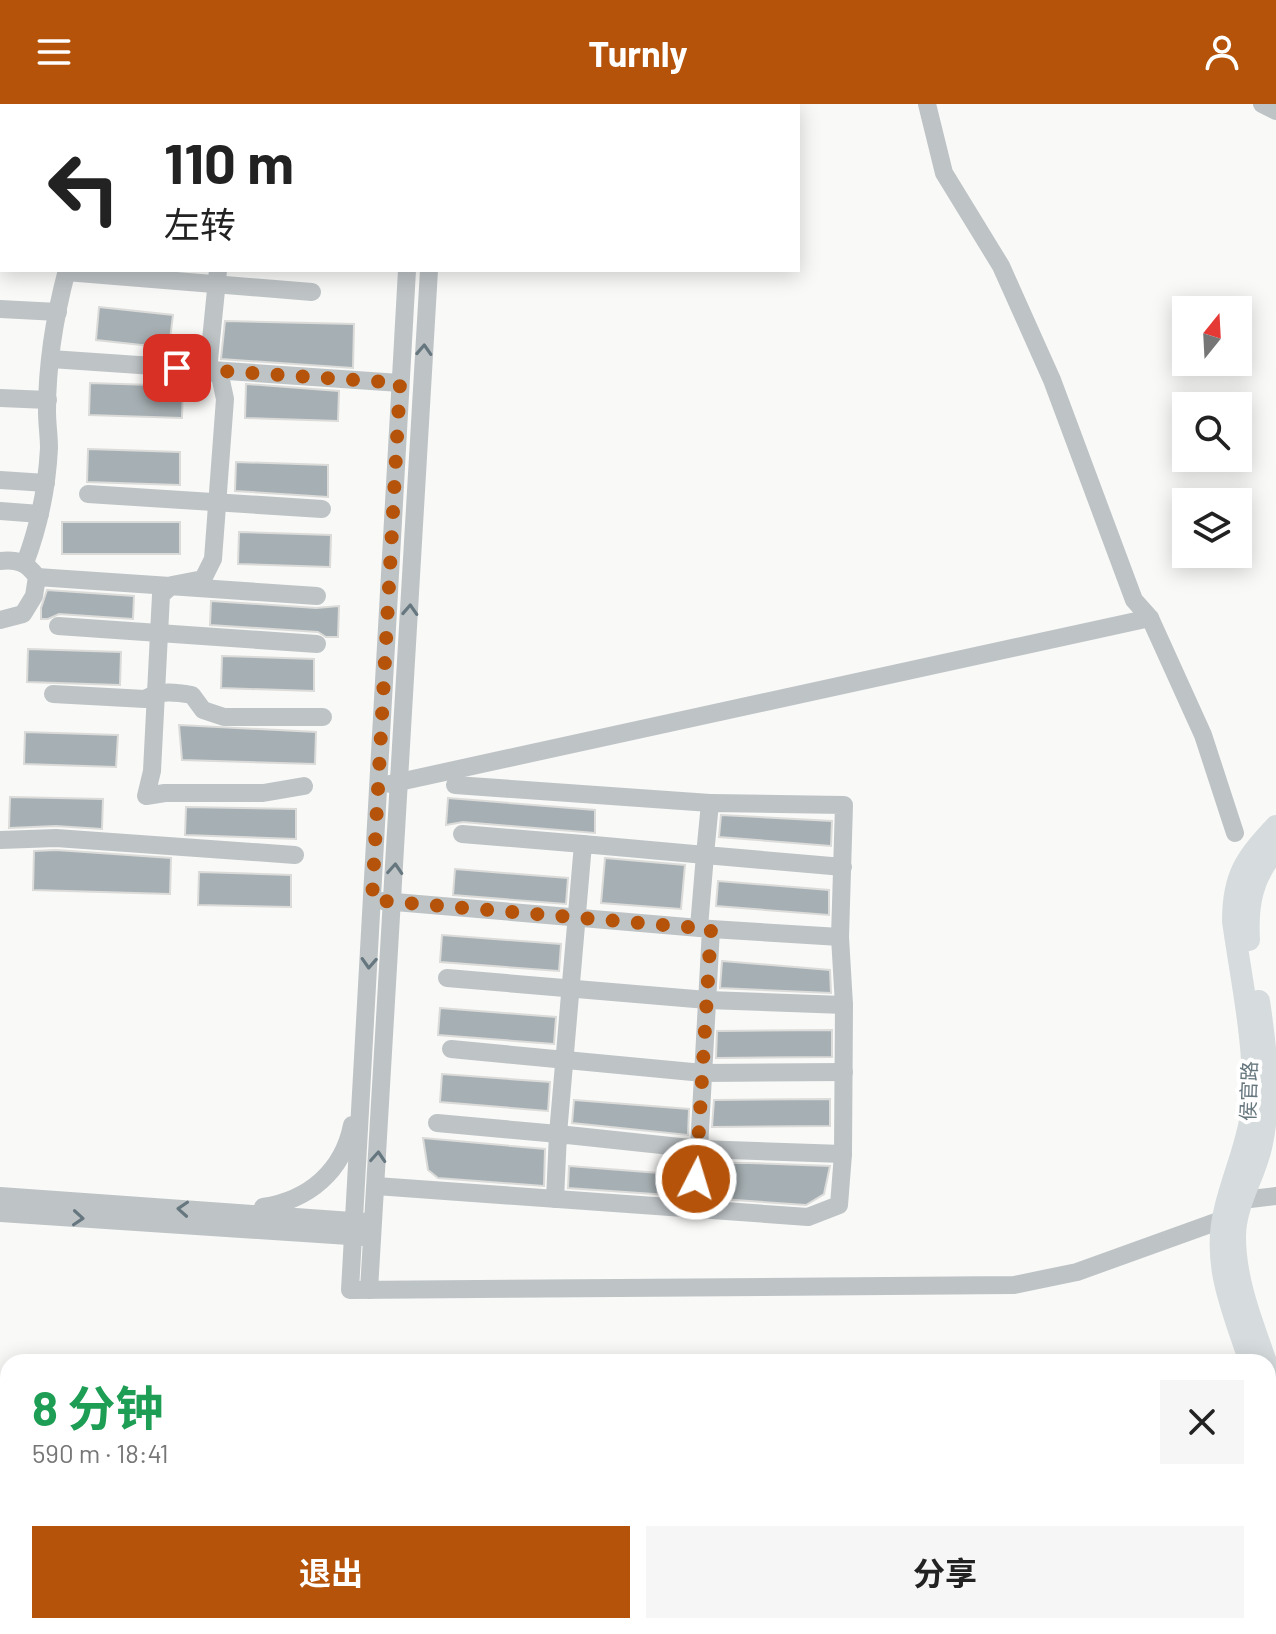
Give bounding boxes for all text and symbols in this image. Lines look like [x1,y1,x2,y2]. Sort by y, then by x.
icon: menu [32,30,76,74]
icon: person [1200,30,1244,74]
text: Turnly [588,31,688,74]
text: 110 m [164,128,294,195]
icon: left [32,136,136,240]
text: 左转 [164,202,236,245]
north arrow [1172,296,1252,376]
map controls [1172,296,1252,568]
pin [143,334,211,402]
one-way arrow [416,343,433,356]
icon: arrive [155,346,199,390]
button: search [1172,392,1252,472]
button: layers [1172,488,1252,568]
one-way arrow [401,603,418,616]
one-way arrow [386,862,403,875]
one-way arrow [361,957,378,970]
street label: 侯官路 [1235,1061,1261,1121]
position arrow [654,1137,738,1221]
one-way arrow [369,1150,386,1163]
one-way arrow [176,1201,189,1218]
one-way arrow [72,1209,85,1226]
text: 8 分钟 [32,1378,164,1436]
button: close [1160,1380,1244,1464]
text: 590 m · 18:41 [32,1437,169,1468]
button: 退出 [32,1526,630,1618]
button: 分享 [646,1526,1244,1618]

